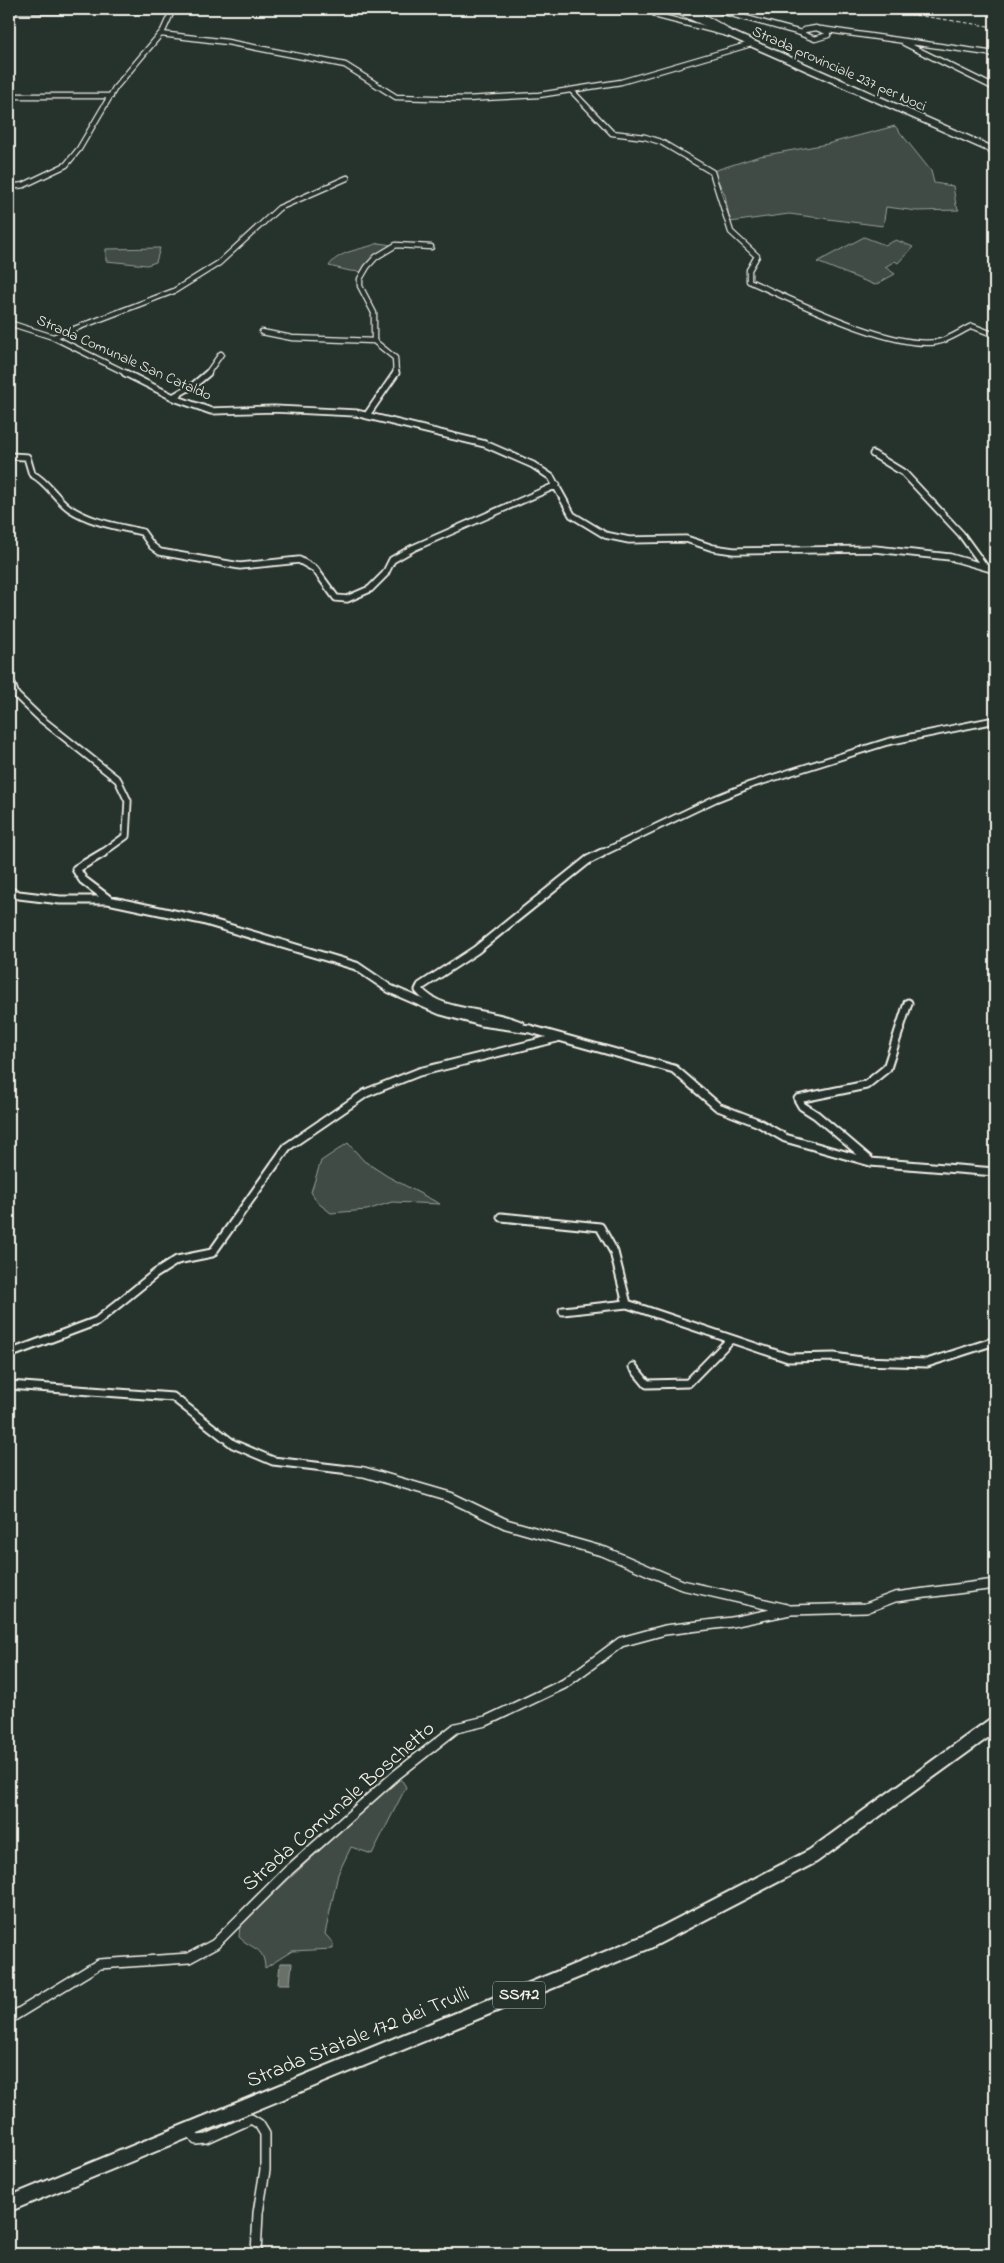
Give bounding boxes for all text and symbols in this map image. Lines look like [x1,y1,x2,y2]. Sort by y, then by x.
street label: Strada provinciale 237 per Noci [748,21,930,117]
street label: Strada Comunale San Cataldo [33,309,215,407]
street label: Strada Comunale Boschetto [236,1715,442,1899]
street label: Strada Statale 172 dei Trulli [242,1980,474,2096]
road number: SS172 [493,1982,545,2008]

